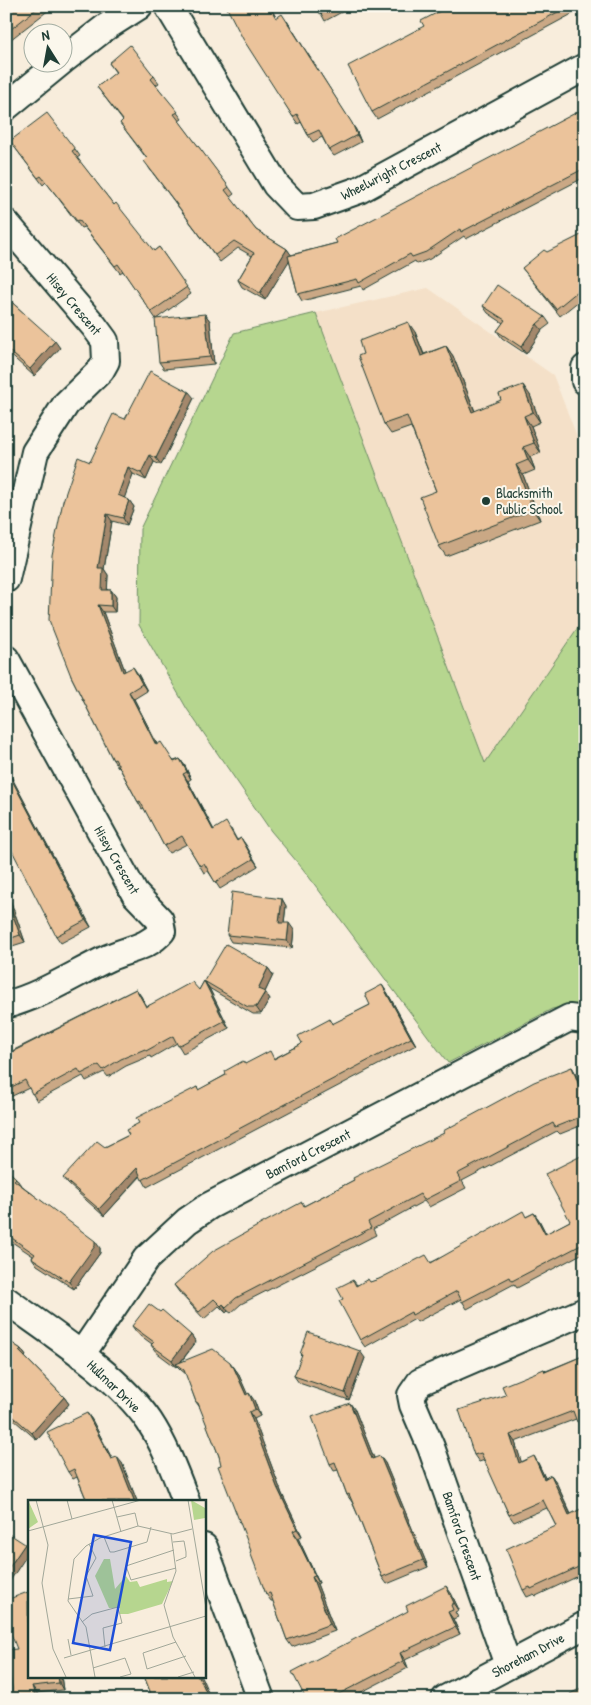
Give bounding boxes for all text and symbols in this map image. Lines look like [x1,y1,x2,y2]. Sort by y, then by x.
north arrow [22,22,72,72]
text: N [40,25,51,45]
street label: Wheelwright Crescent [337,137,445,205]
street label: Hisey Crescent [42,268,106,340]
place label: Blacksmith Public School [496,483,563,518]
marker: Blacksmith Public School [480,495,492,507]
street label: Hisey Crescent [89,822,145,898]
street label: Bamford Crescent [262,1124,354,1183]
street label: Hullmar Drive [83,1355,146,1416]
street label: Bamford Crescent [438,1489,487,1583]
inset map [28,1500,205,1678]
street label: Shoreham Drive [488,1627,568,1682]

